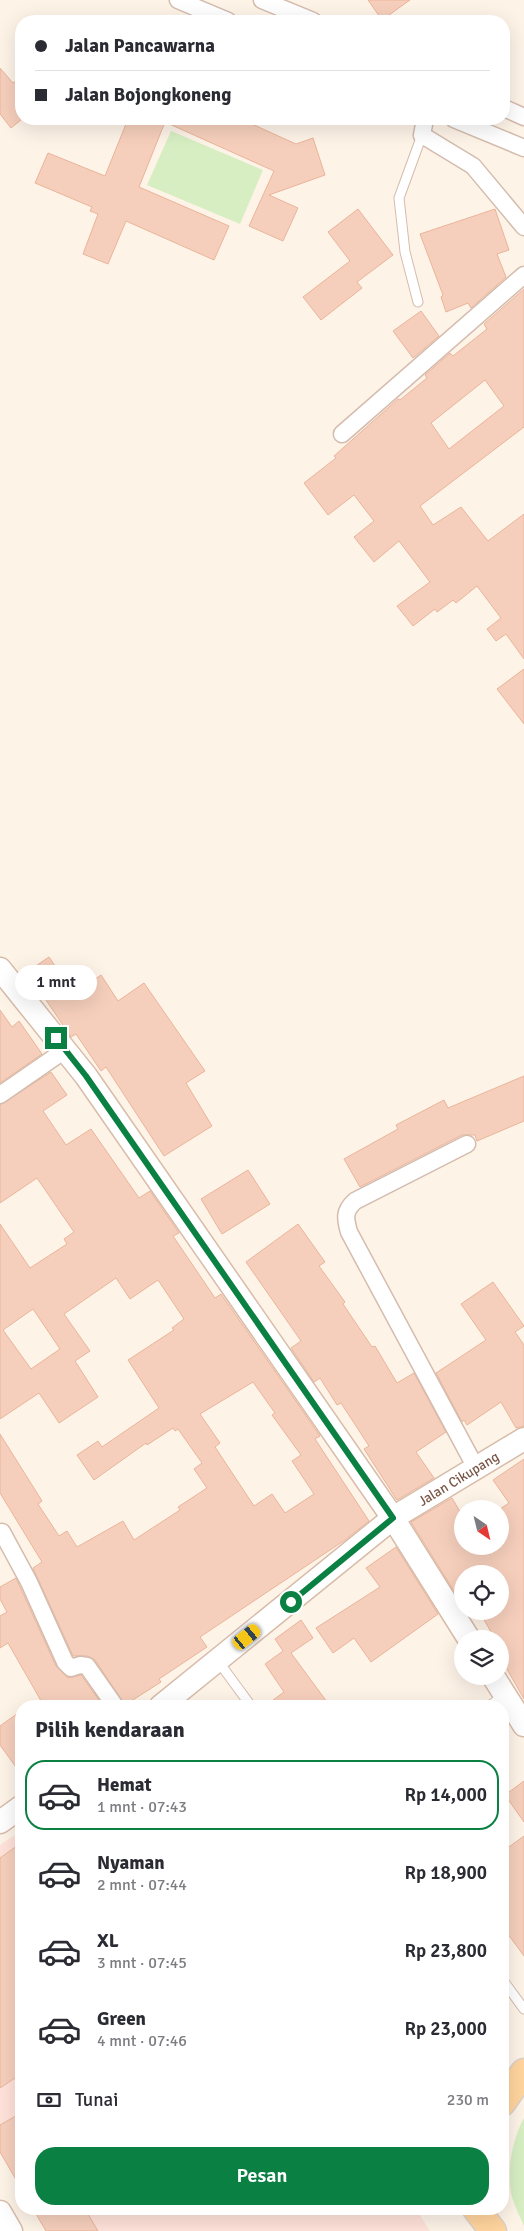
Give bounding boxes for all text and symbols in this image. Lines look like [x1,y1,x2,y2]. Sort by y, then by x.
text: Jalan Pancawarna [65,34,215,58]
text: Jalan Bojongkoneng [65,83,231,107]
callout: 1 mnt [15,966,97,1000]
text: 1 mnt [36,972,76,992]
route end [45,1027,67,1049]
street label: Jalan Cikupang [415,1448,502,1509]
north arrow [454,1500,509,1555]
map controls [454,1500,509,1685]
button: locate [454,1565,509,1620]
route start [280,1591,302,1613]
car [230,1622,263,1652]
button: layers [454,1630,509,1685]
text: Pilih kendaraan [35,1716,185,1743]
icon: car [37,1773,82,1818]
text: Hemat [97,1773,152,1797]
text: Rp 14,000 [404,1783,487,1807]
text: 1 mnt · 07:43 [97,1797,187,1817]
icon: car [37,1851,82,1896]
text: Nyaman [97,1851,165,1875]
text: Rp 18,900 [404,1861,487,1885]
text: 2 mnt · 07:44 [97,1875,187,1895]
icon: car [37,1929,82,1974]
text: XL [97,1929,119,1953]
text: Rp 23,800 [404,1939,487,1963]
text: 3 mnt · 07:45 [97,1953,187,1973]
icon: car [37,2007,82,2052]
text: Green [97,2007,146,2031]
text: Rp 23,000 [404,2017,487,2041]
text: 4 mnt · 07:46 [97,2031,187,2051]
icon: cash [35,2086,63,2114]
text: Tunai [75,2088,118,2112]
text: 230 m [447,2090,489,2110]
button: Pesan [35,2147,489,2205]

